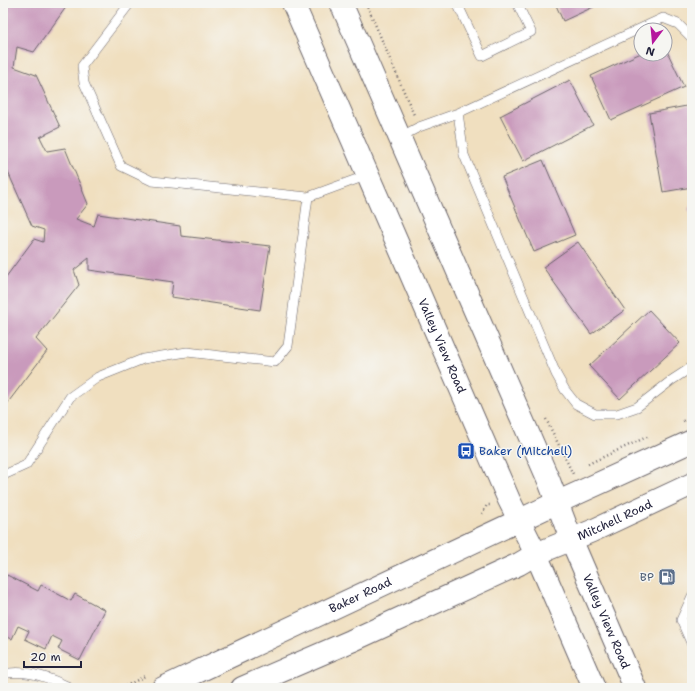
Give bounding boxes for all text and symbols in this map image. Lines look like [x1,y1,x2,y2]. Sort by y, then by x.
north arrow [633,22,673,62]
text: N [644,43,657,60]
street label: Valley View Road [414,296,470,396]
bus stop icon: Baker (Mitchell) [456,441,476,461]
place label: Baker (Mitchell) [479,443,572,459]
street label: Mitchell Road [575,496,655,544]
fuel station icon: BP [657,567,677,587]
place label: BP [640,569,654,585]
street label: Valley View Road [579,571,634,672]
street label: Baker Road [326,573,394,617]
scale bar [24,643,81,669]
text: 20 m [30,649,61,665]

